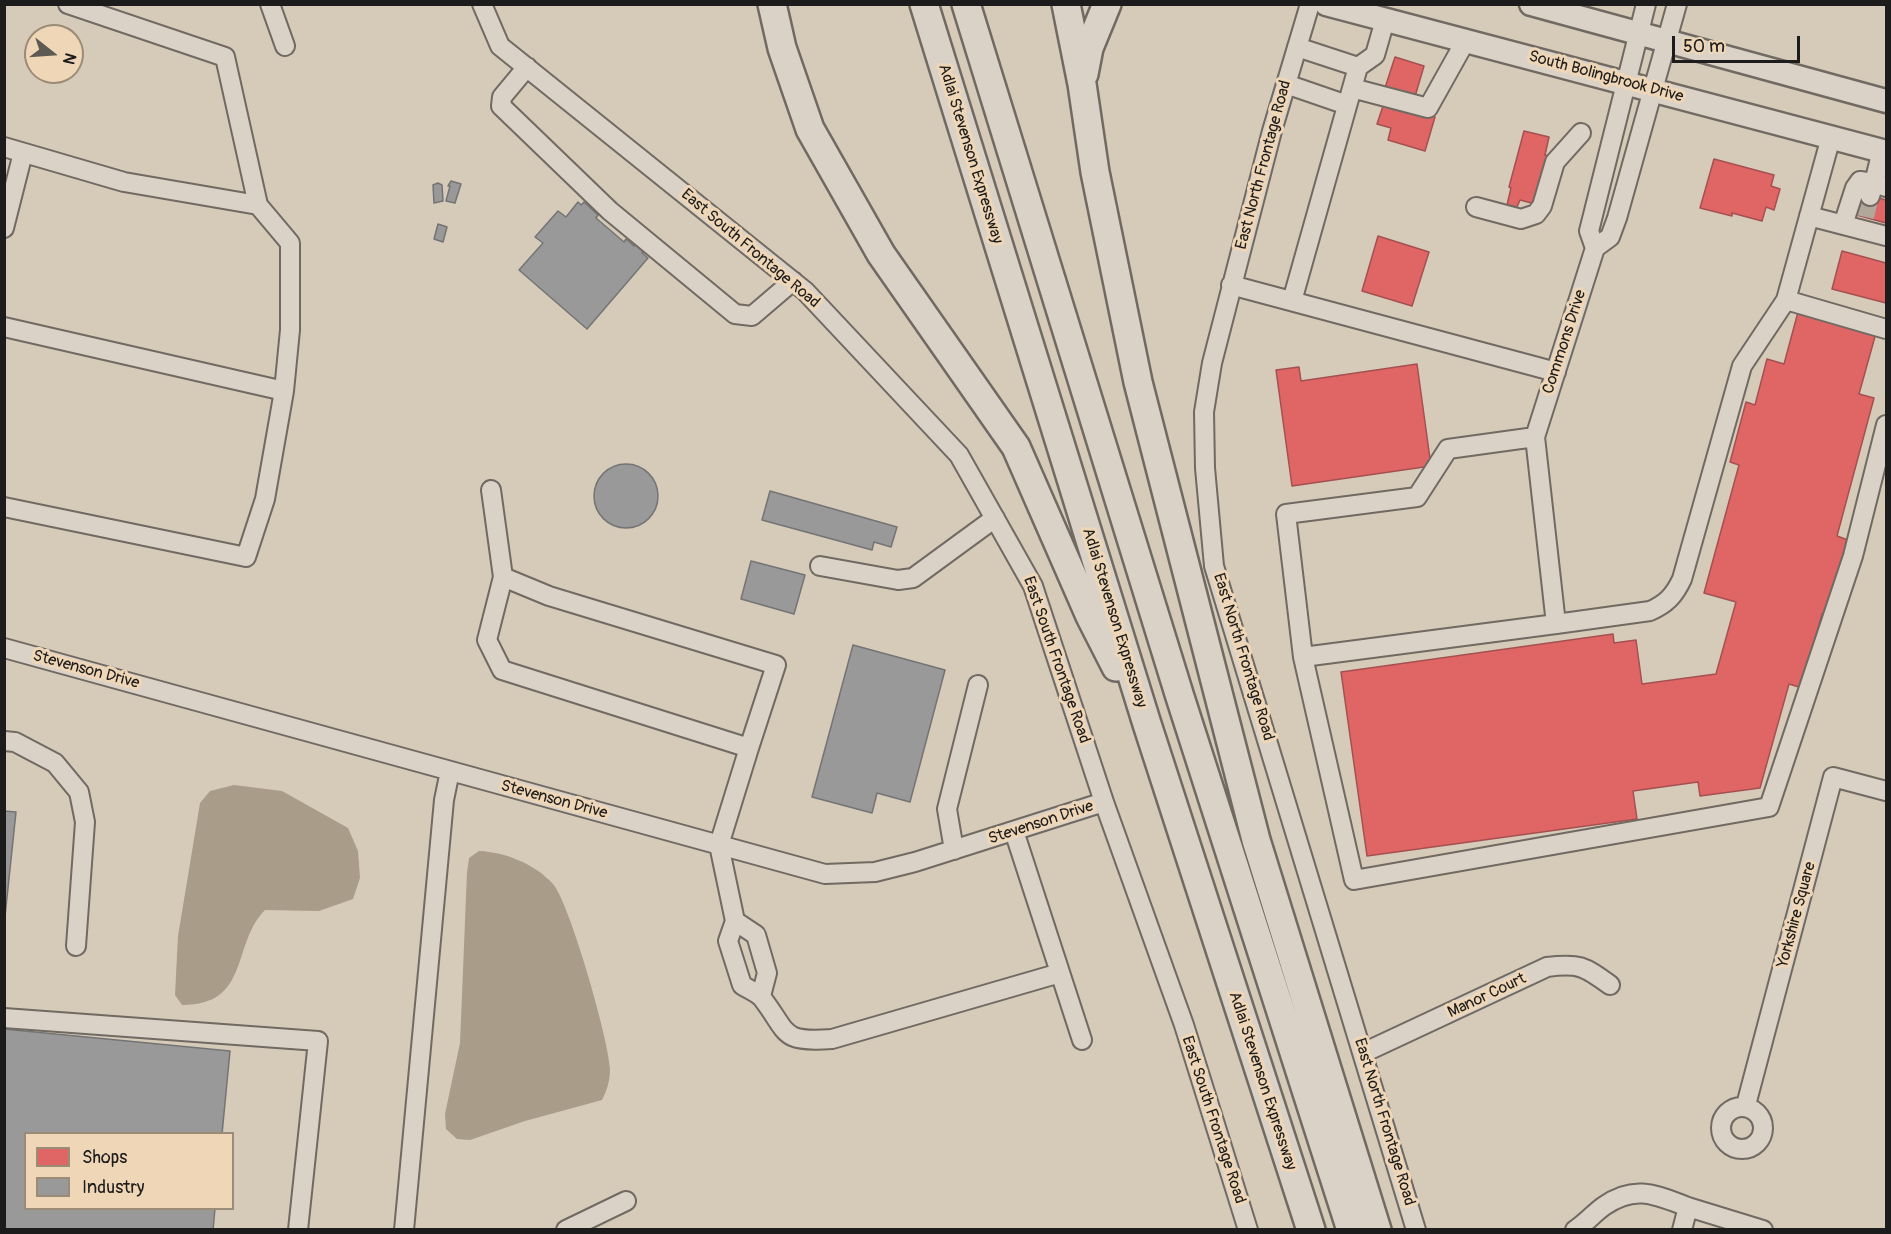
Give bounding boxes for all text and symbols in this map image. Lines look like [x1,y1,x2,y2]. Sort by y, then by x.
north arrow [24,24,84,84]
scale bar [1675,24,1802,62]
text: 50 m [1683,35,1725,58]
street label: South Bolingbrook Drive [1527,47,1685,107]
text: N [58,51,80,67]
street label: Adlai Stevenson Expressway [934,62,1006,246]
street label: East North Frontage Road [1232,78,1296,252]
street label: East South Frontage Road [677,185,823,313]
street label: Commons Drive [1539,288,1591,396]
street label: Adlai Stevenson Expressway [1078,526,1150,710]
street label: East North Frontage Road [1208,571,1278,743]
street label: East South Frontage Road [1018,574,1094,746]
street label: Stevenson Drive [31,647,141,693]
street label: Stevenson Drive [499,777,609,823]
street label: Stevenson Drive [986,797,1096,849]
street label: Yorkshire Square [1774,860,1820,970]
street label: Manor Court [1445,969,1529,1023]
street label: Adlai Stevenson Expressway [1224,989,1300,1173]
street label: East South Frontage Road [1177,1034,1249,1206]
street label: East North Frontage Road [1349,1036,1419,1208]
legend [24,1132,234,1210]
text: Shops [82,1146,127,1169]
text: Industry [82,1176,145,1199]

